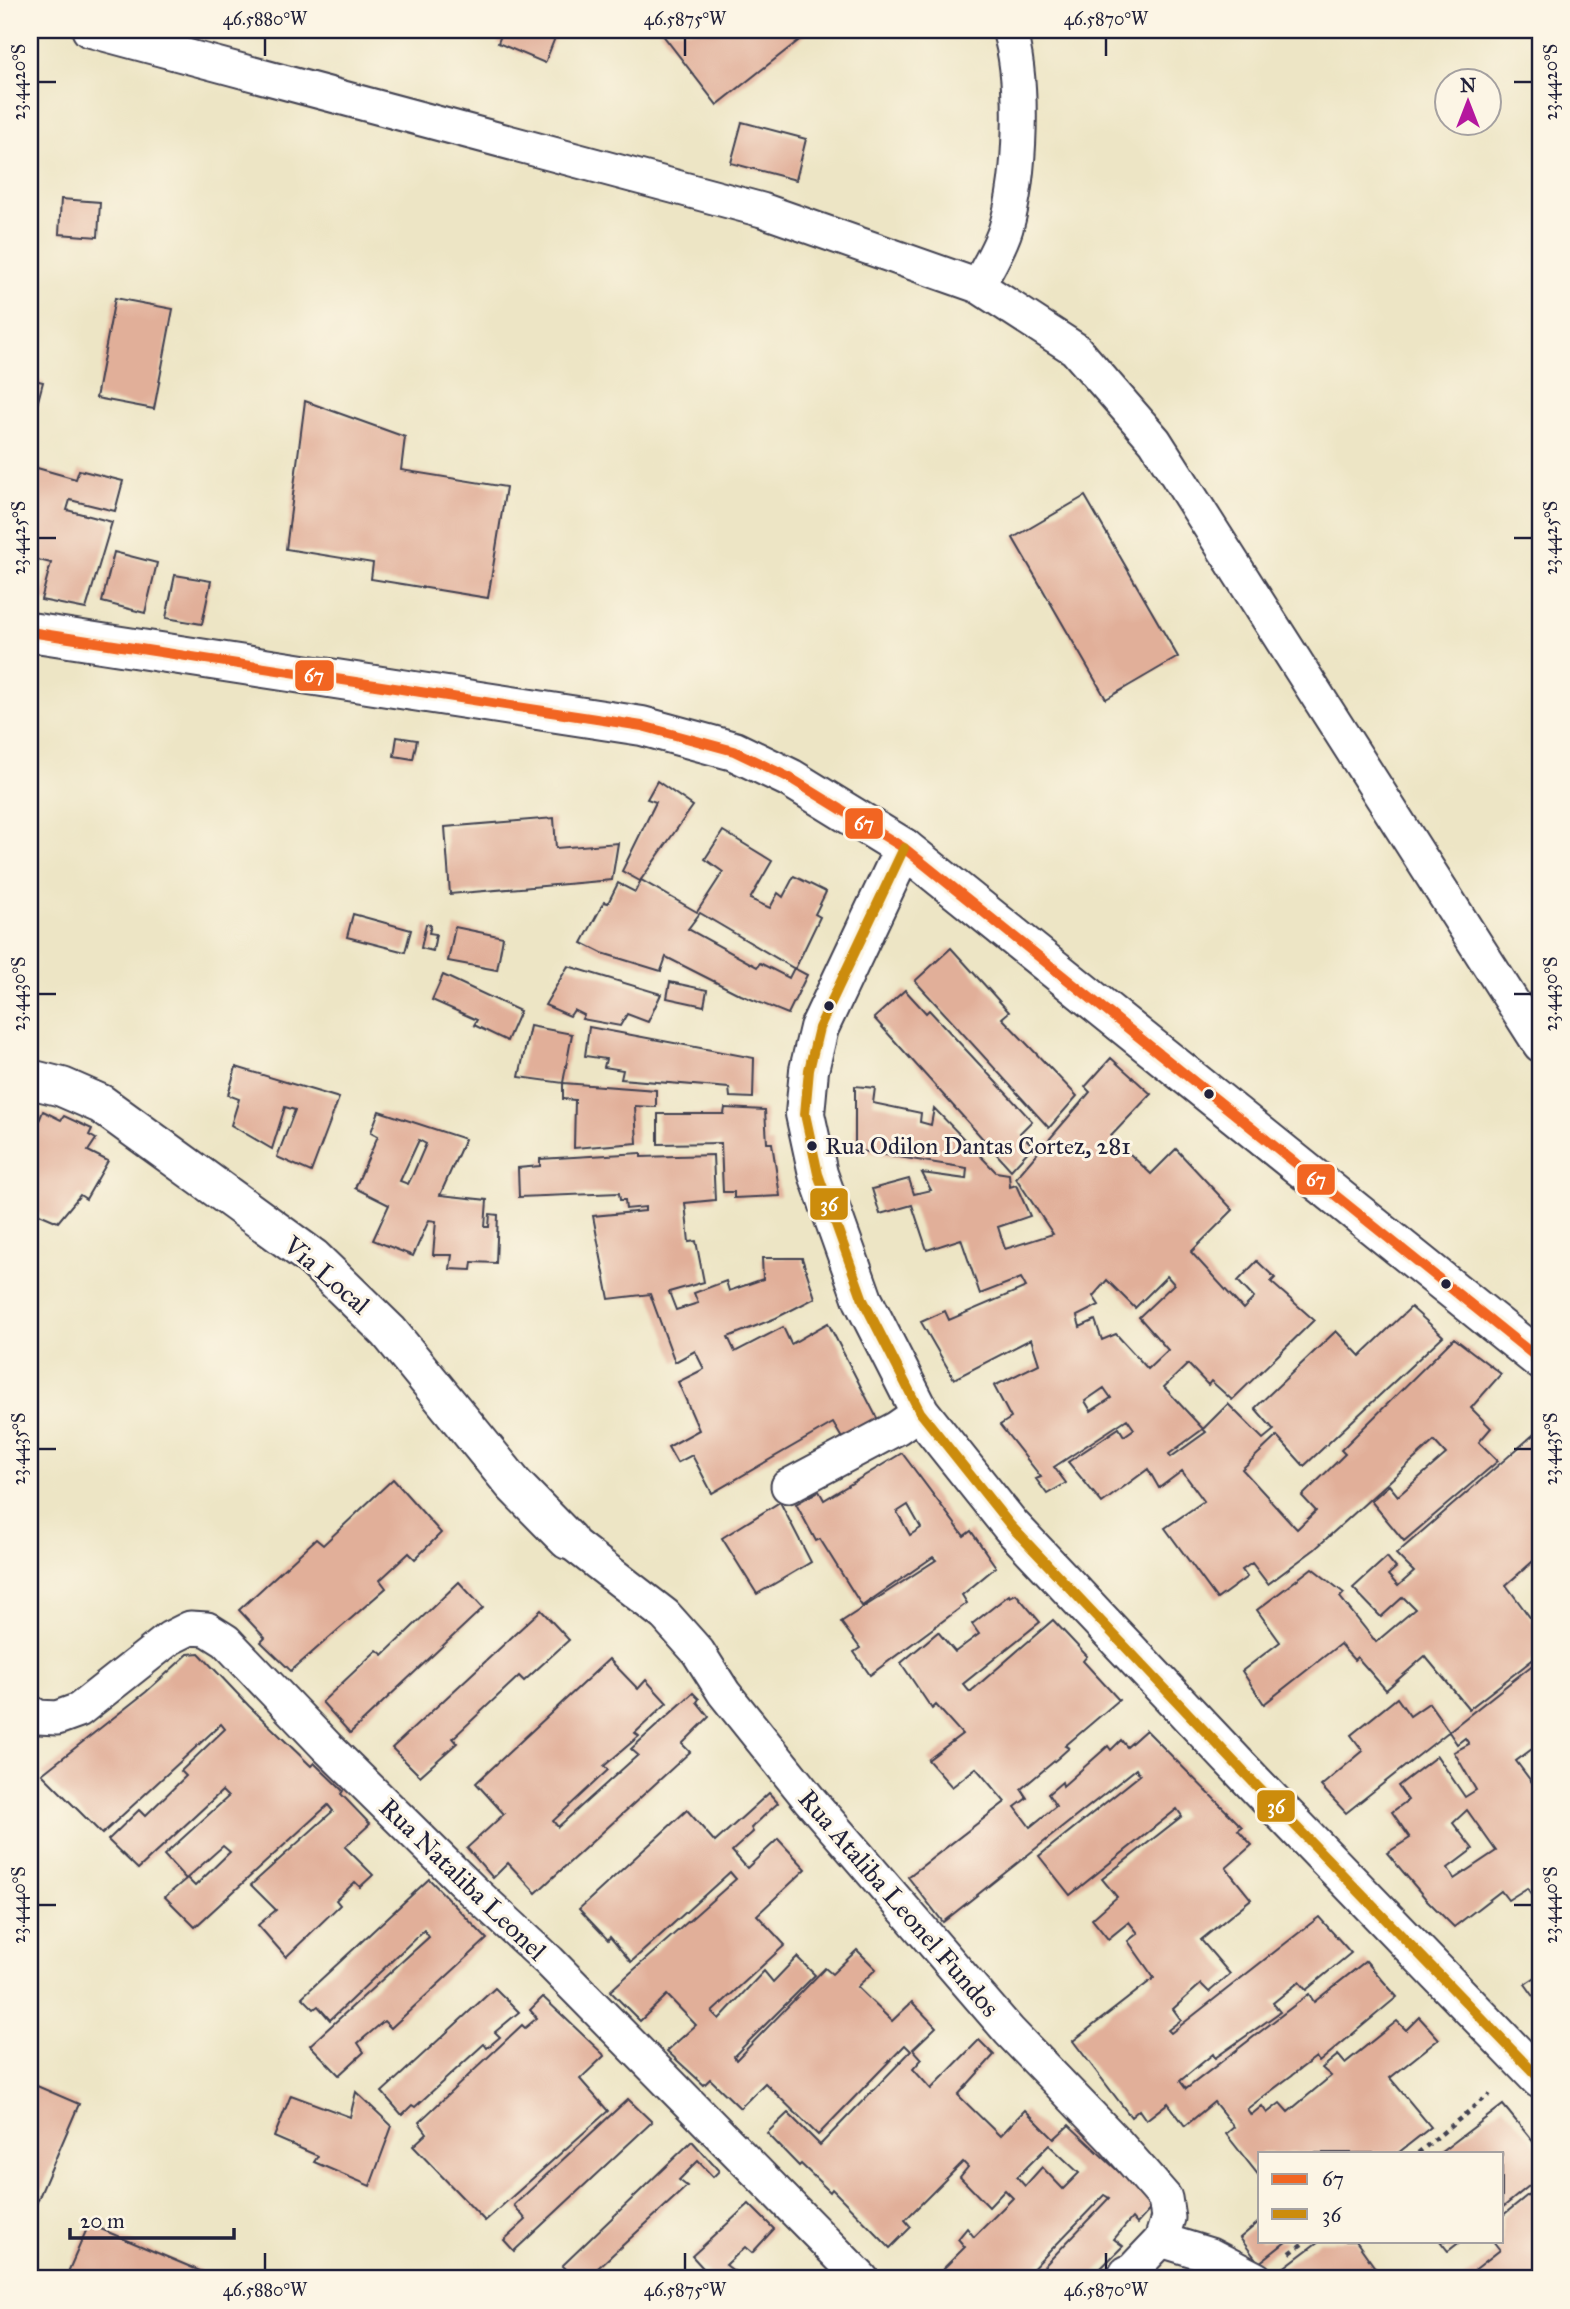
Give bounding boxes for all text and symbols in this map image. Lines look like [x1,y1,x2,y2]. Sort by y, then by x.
text: 46.5880°W [223,8,308,30]
text: 46.5875°W [644,8,727,30]
text: 46.5870°W [1064,8,1149,30]
text: 23.4420°S [8,44,30,120]
text: 23.4420°S [1540,44,1562,120]
north arrow [1434,66,1504,136]
text: N [1460,74,1476,97]
text: 23.4425°S [8,501,30,575]
text: 23.4425°S [1540,501,1562,575]
line badge: 67 [294,659,335,692]
text: 67 [304,664,324,687]
line badge: 67 [844,807,884,840]
text: 67 [854,812,874,835]
text: 23.4430°S [8,957,30,1031]
text: 23.4430°S [1540,957,1562,1031]
unlabelled marker [822,999,836,1013]
unlabelled marker [1202,1087,1216,1101]
place label: Rua Odilon Dantas Cortez, 281 [825,1131,1131,1161]
marker: Rua Odilon Dantas Cortez, 281 [805,1139,819,1153]
line badge: 67 [1296,1163,1336,1196]
text: 67 [1306,1168,1326,1191]
line badge: 36 [809,1187,849,1221]
text: 36 [820,1193,839,1217]
street label: Via Local [277,1228,376,1321]
unlabelled marker [1439,1277,1453,1291]
text: 23.4435°S [8,1413,30,1485]
text: 23.4435°S [1540,1413,1562,1485]
street label: Rua Ataliba Leonel Fundos [792,1783,1006,2023]
line badge: 36 [1256,1789,1296,1823]
street label: Rua Nataliba Leonel [373,1791,553,1967]
text: 36 [1267,1795,1286,1819]
text: 23.4440°S [8,1866,30,1944]
text: 23.4440°S [1540,1866,1562,1944]
legend [1258,2152,1504,2242]
text: 67 [1322,2166,1344,2192]
scale bar [70,2197,234,2241]
text: 36 [1322,2202,1342,2228]
text: 20 m [80,2208,125,2234]
text: 46.5880°W [223,2279,308,2301]
text: 46.5875°W [644,2279,727,2301]
text: 46.5870°W [1064,2279,1149,2301]

